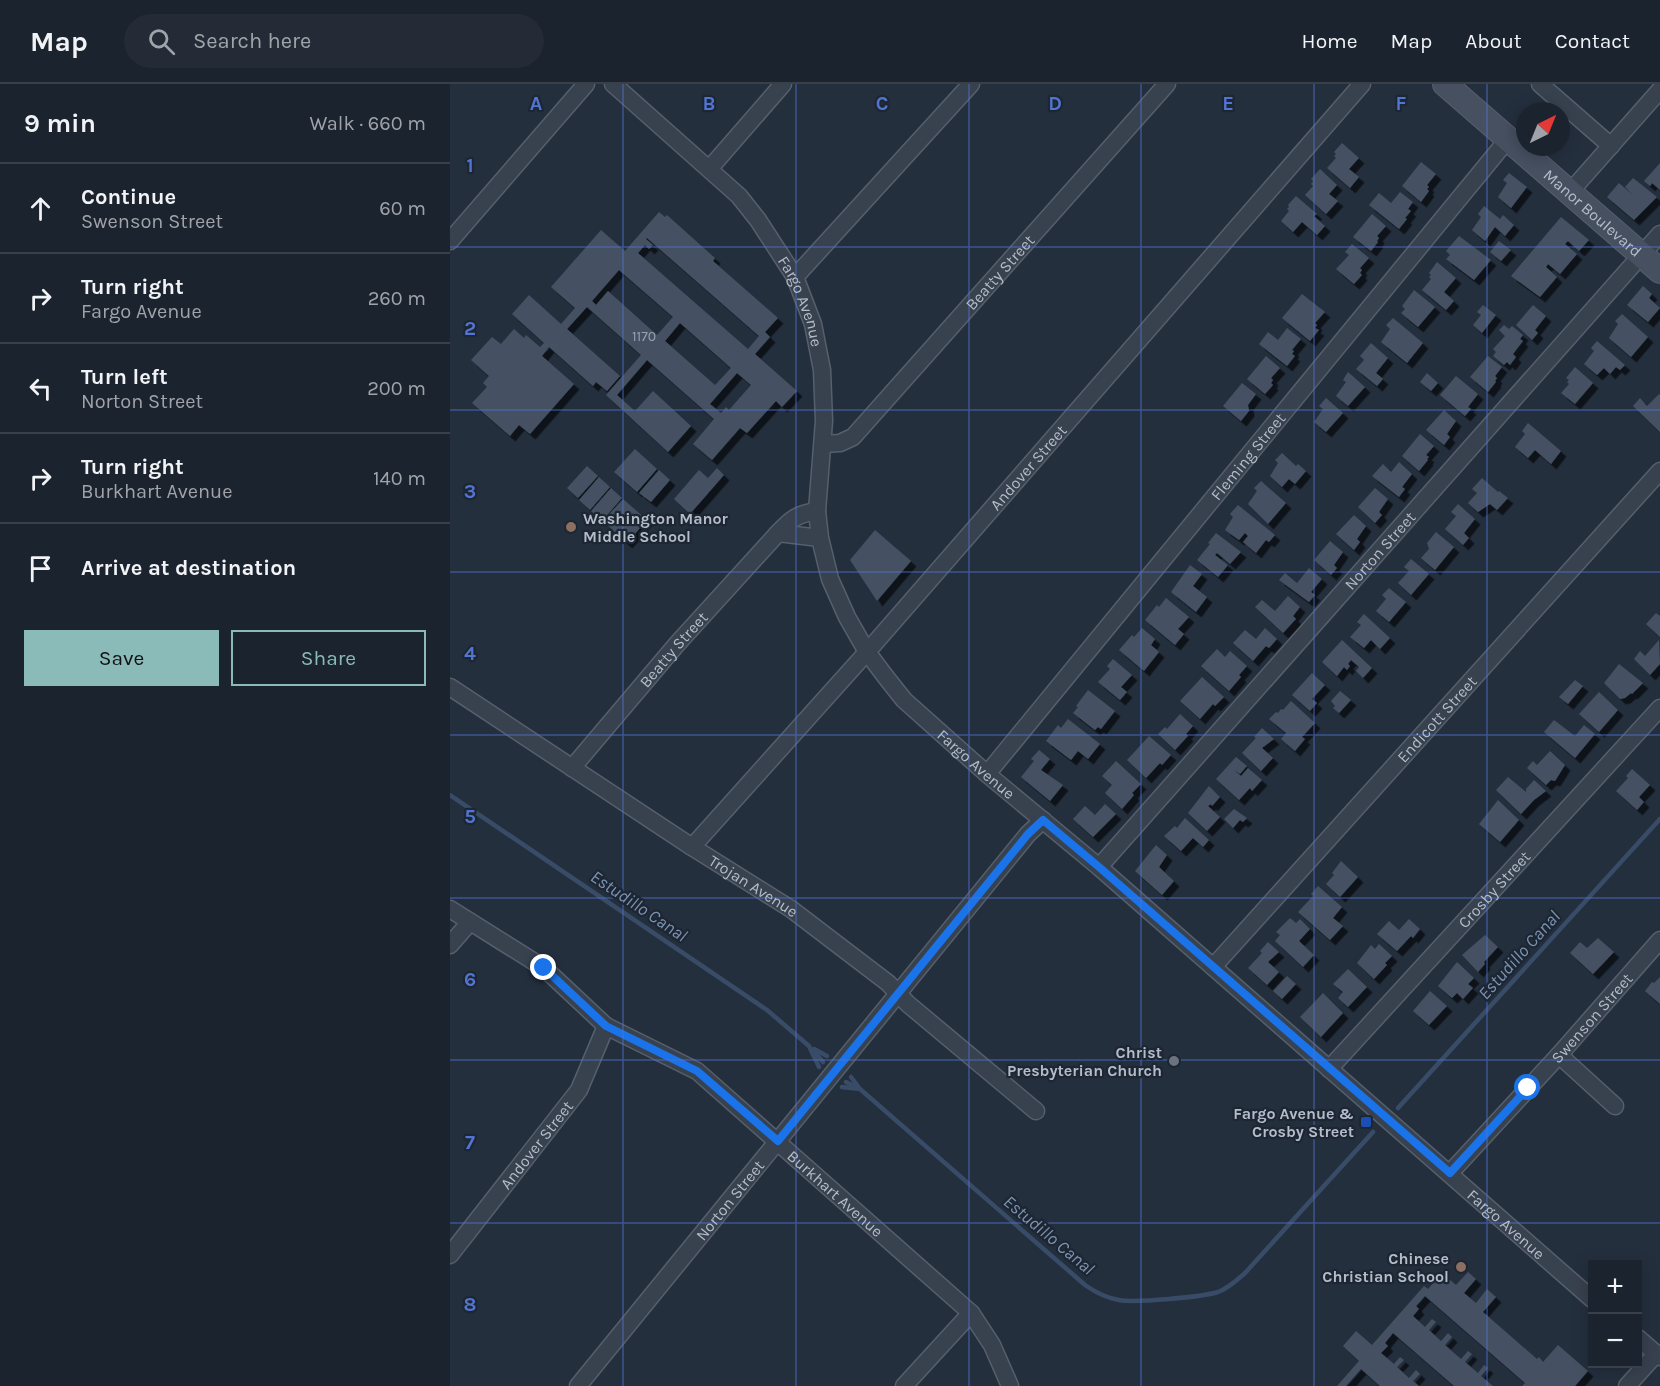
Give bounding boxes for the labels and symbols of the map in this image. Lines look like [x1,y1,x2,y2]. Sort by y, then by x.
text: A [530,92,543,115]
text: B [703,92,715,115]
text: C [876,92,888,115]
text: D [1048,92,1062,115]
text: E [1222,92,1234,115]
text: F [1396,92,1407,115]
north arrow [1516,102,1570,156]
text: 1 [466,154,474,177]
street label: Manor Boulevard [1540,165,1646,260]
street label: Beatty Street [961,231,1038,314]
street label: Fargo Avenue [774,252,827,348]
text: 2 [464,317,476,340]
house number: 1170 [632,328,656,345]
street label: Fleming Street [1206,409,1289,504]
street label: Andover Street [986,421,1070,514]
text: 3 [464,480,476,503]
street label: Norton Street [1340,508,1419,593]
place label: Washington Manor Middle School [583,509,729,546]
marker: Washington Manor Middle School [564,520,578,534]
street label: Beatty Street [635,608,711,691]
text: 4 [464,642,476,665]
street label: Endicott Street [1393,672,1480,766]
street label: Fargo Avenue [934,725,1019,803]
text: 5 [464,805,476,828]
street label: Crosby Street [1454,847,1534,932]
street label: Trojan Avenue [706,851,802,921]
water label: Estudillo Canal [586,866,692,947]
water label: Estudillo Canal [1473,906,1565,1004]
route end [530,954,556,980]
text: 6 [464,968,476,991]
street label: Swenson Street [1547,969,1636,1067]
place label: Christ Presbyterian Church [1007,1043,1162,1080]
marker: Christ Presbyterian Church [1167,1054,1181,1068]
route start [1514,1074,1540,1100]
street label: Andover Street [496,1097,577,1193]
place label: Fargo Avenue & Crosby Street [1233,1104,1354,1141]
marker: Fargo Avenue & Crosby Street [1359,1115,1373,1129]
text: 7 [465,1131,475,1154]
street label: Burkhart Avenue [784,1146,887,1240]
street label: Norton Street [691,1156,768,1244]
street label: Fargo Avenue [1464,1185,1549,1263]
water label: Estudillo Canal [999,1191,1099,1280]
place label: Chinese Christian School [1322,1249,1449,1286]
marker: Chinese Christian School [1454,1260,1468,1274]
text: 8 [464,1293,476,1316]

